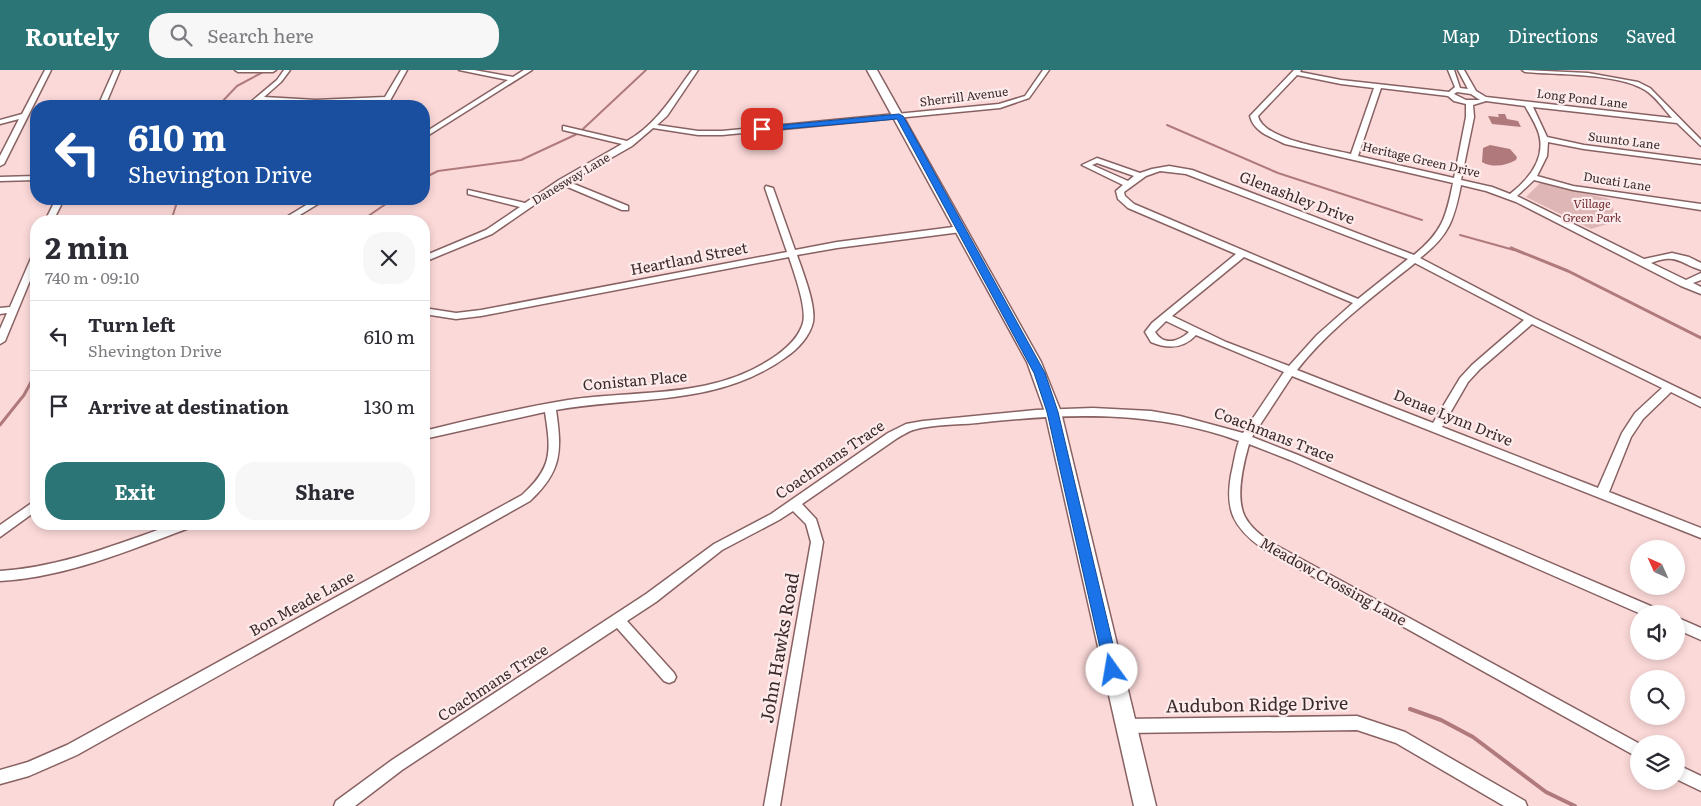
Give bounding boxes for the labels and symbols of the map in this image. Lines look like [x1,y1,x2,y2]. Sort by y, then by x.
street label: Sherrill Avenue [919,82,1009,110]
street label: Long Pond Lane [1536,84,1629,113]
pin [741,108,783,150]
street label: Suunto Lane [1587,127,1661,153]
street label: Heritage Green Drive [1361,137,1482,181]
street label: Danesway Lane [528,148,613,209]
street label: Glenashley Drive [1237,164,1359,229]
street label: Ducati Lane [1582,167,1652,195]
park label: Village Green Park [1563,194,1622,226]
street label: Heartland Street [628,235,749,280]
street label: Conistan Place [582,363,688,396]
street label: Denae Lynn Drive [1390,382,1517,451]
street label: Coachmans Trace [1211,400,1338,467]
street label: Coachmans Trace [770,413,889,504]
street label: Meadow Crossing Lane [1256,531,1412,631]
north arrow [1630,540,1685,595]
street label: Bon Meade Lane [245,564,358,641]
street label: John Hawks Road [752,570,805,725]
street label: Coachmans Trace [432,637,552,726]
position arrow [1085,643,1137,695]
street label: Audubon Ridge Drive [1165,688,1348,719]

